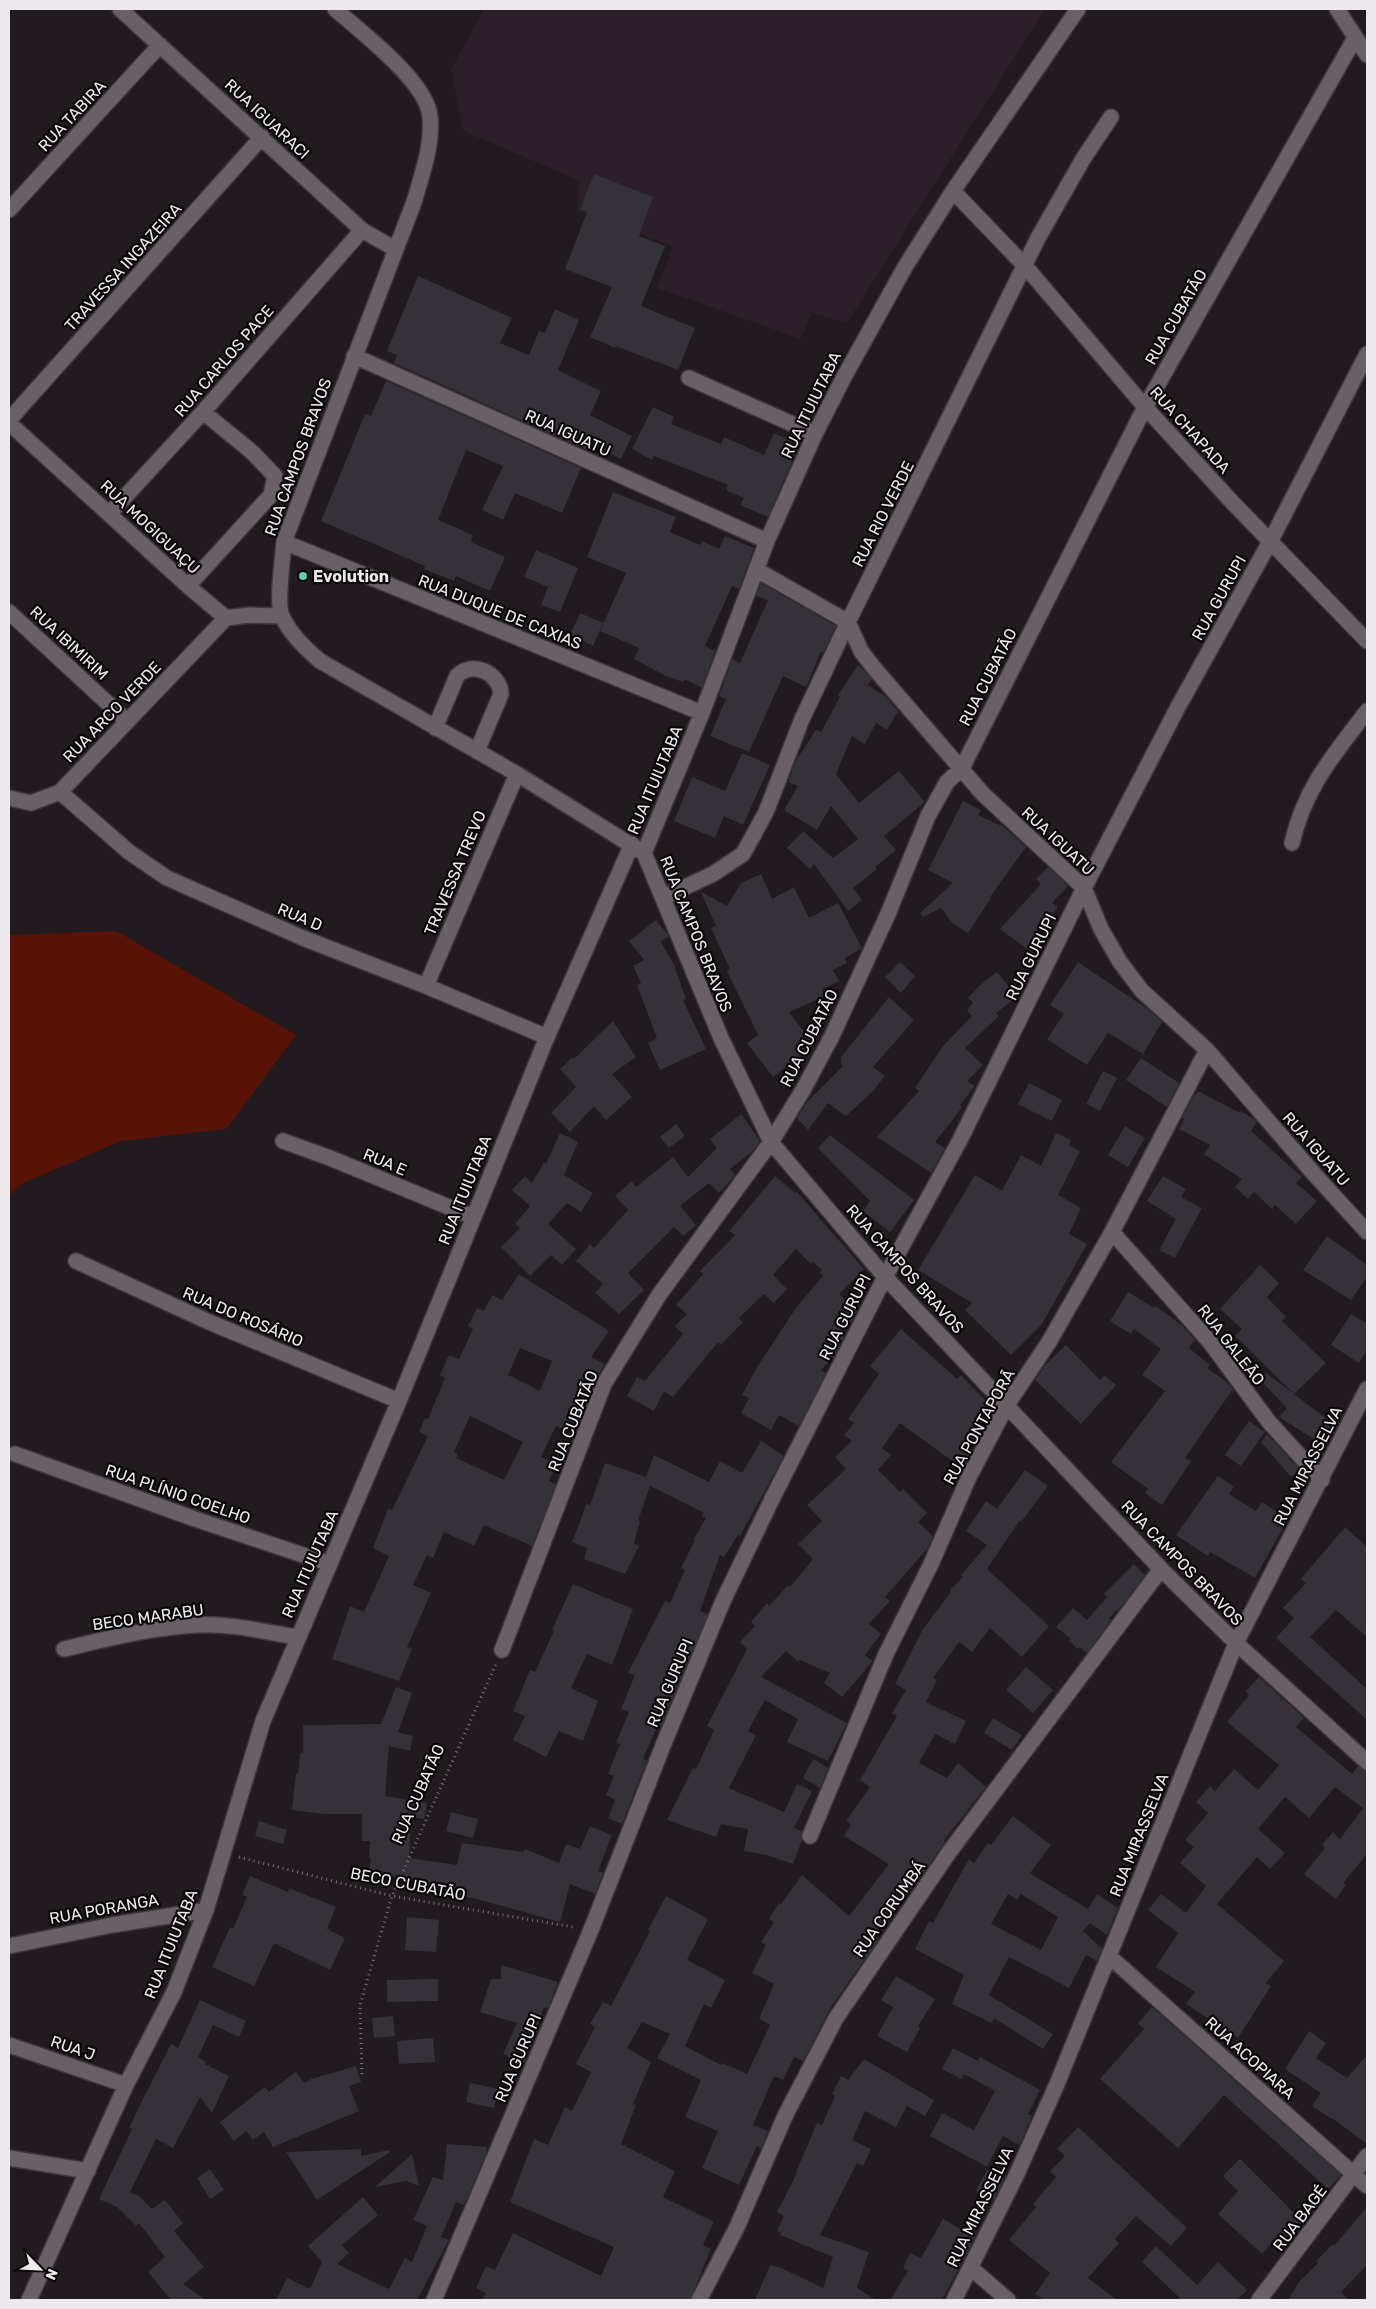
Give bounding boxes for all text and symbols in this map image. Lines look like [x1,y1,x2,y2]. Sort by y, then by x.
street label: RUA IGUARACI [221,75,313,163]
street label: RUA TABIRA [34,76,110,156]
street label: TRAVESSA INGAZEIRA [61,199,186,335]
street label: RUA CUBATÃO [1141,266,1211,368]
street label: RUA CARLOS PACE [170,301,278,421]
street label: RUA ITUIUTABA [777,348,845,461]
street label: RUA CAMPOS BRAVOS [261,375,335,539]
street label: RUA CHAPADA [1146,383,1234,478]
street label: RUA IGUATU [522,406,614,460]
street label: RUA RIO VERDE [848,458,918,570]
street label: RUA MOGIGUAÇU [96,476,204,578]
street label: RUA GURUPI [1188,552,1250,644]
place label: Evolution [313,567,389,586]
marker: Evolution [297,570,309,582]
street label: RUA DUQUE DE CAXIAS [416,571,585,654]
street label: RUA IBIMIRIM [26,602,112,684]
street label: RUA CUBATÃO [955,625,1021,729]
street label: RUA ARCO VERDE [59,658,165,766]
street label: RUA ITUIUTABA [624,723,687,837]
street label: RUA IGUATU [1018,803,1098,879]
street label: TRAVESSA TREVO [420,808,490,938]
street label: RUA CAMPOS BRAVOS [656,853,736,1015]
street label: RUA D [275,899,325,935]
street label: RUA GURUPI [1002,911,1060,1003]
street label: RUA CUBATÃO [776,986,842,1090]
street label: RUA IGUATU [1279,1108,1353,1190]
street label: RUA ITUIUTABA [434,1132,496,1247]
street label: RUA E [360,1144,410,1180]
street label: RUA CAMPOS BRAVOS [842,1201,968,1337]
street label: RUA GURUPI [815,1271,875,1363]
street label: RUA DO ROSÁRIO [180,1283,306,1351]
street label: RUA GALEÃO [1194,1301,1268,1389]
street label: RUA PONTAPORÃ [939,1366,1019,1488]
street label: RUA CUBATÃO [544,1368,602,1474]
street label: RUA MIRASSELVA [1270,1403,1346,1529]
street label: RUA PLÍNIO COELHO [103,1460,253,1528]
street label: RUA CAMPOS BRAVOS [1117,1496,1247,1630]
street label: RUA ITUIUTABA [278,1507,342,1621]
street label: BECO MARABU [91,1600,205,1634]
street label: RUA GURUPI [643,1636,697,1730]
street label: RUA CUBATÃO [388,1741,448,1847]
street label: RUA MIRASSELVA [1106,1770,1173,1899]
street label: RUA CORUMBÁ [849,1857,929,1961]
street label: BECO CUBATÃO [349,1864,467,1904]
street label: RUA ITUIUTABA [140,1886,202,2001]
street label: RUA PORANGA [48,1890,160,1928]
street label: RUA GURUPI [491,2011,545,2105]
street label: RUA ACOPIARA [1201,2013,1299,2103]
street label: RUA J [48,2032,98,2064]
street label: RUA MIRASSELVA [943,2144,1017,2270]
street label: RUA BAGÉ [1269,2181,1331,2255]
north arrow [15,2244,65,2294]
text: N [42,2266,61,2282]

